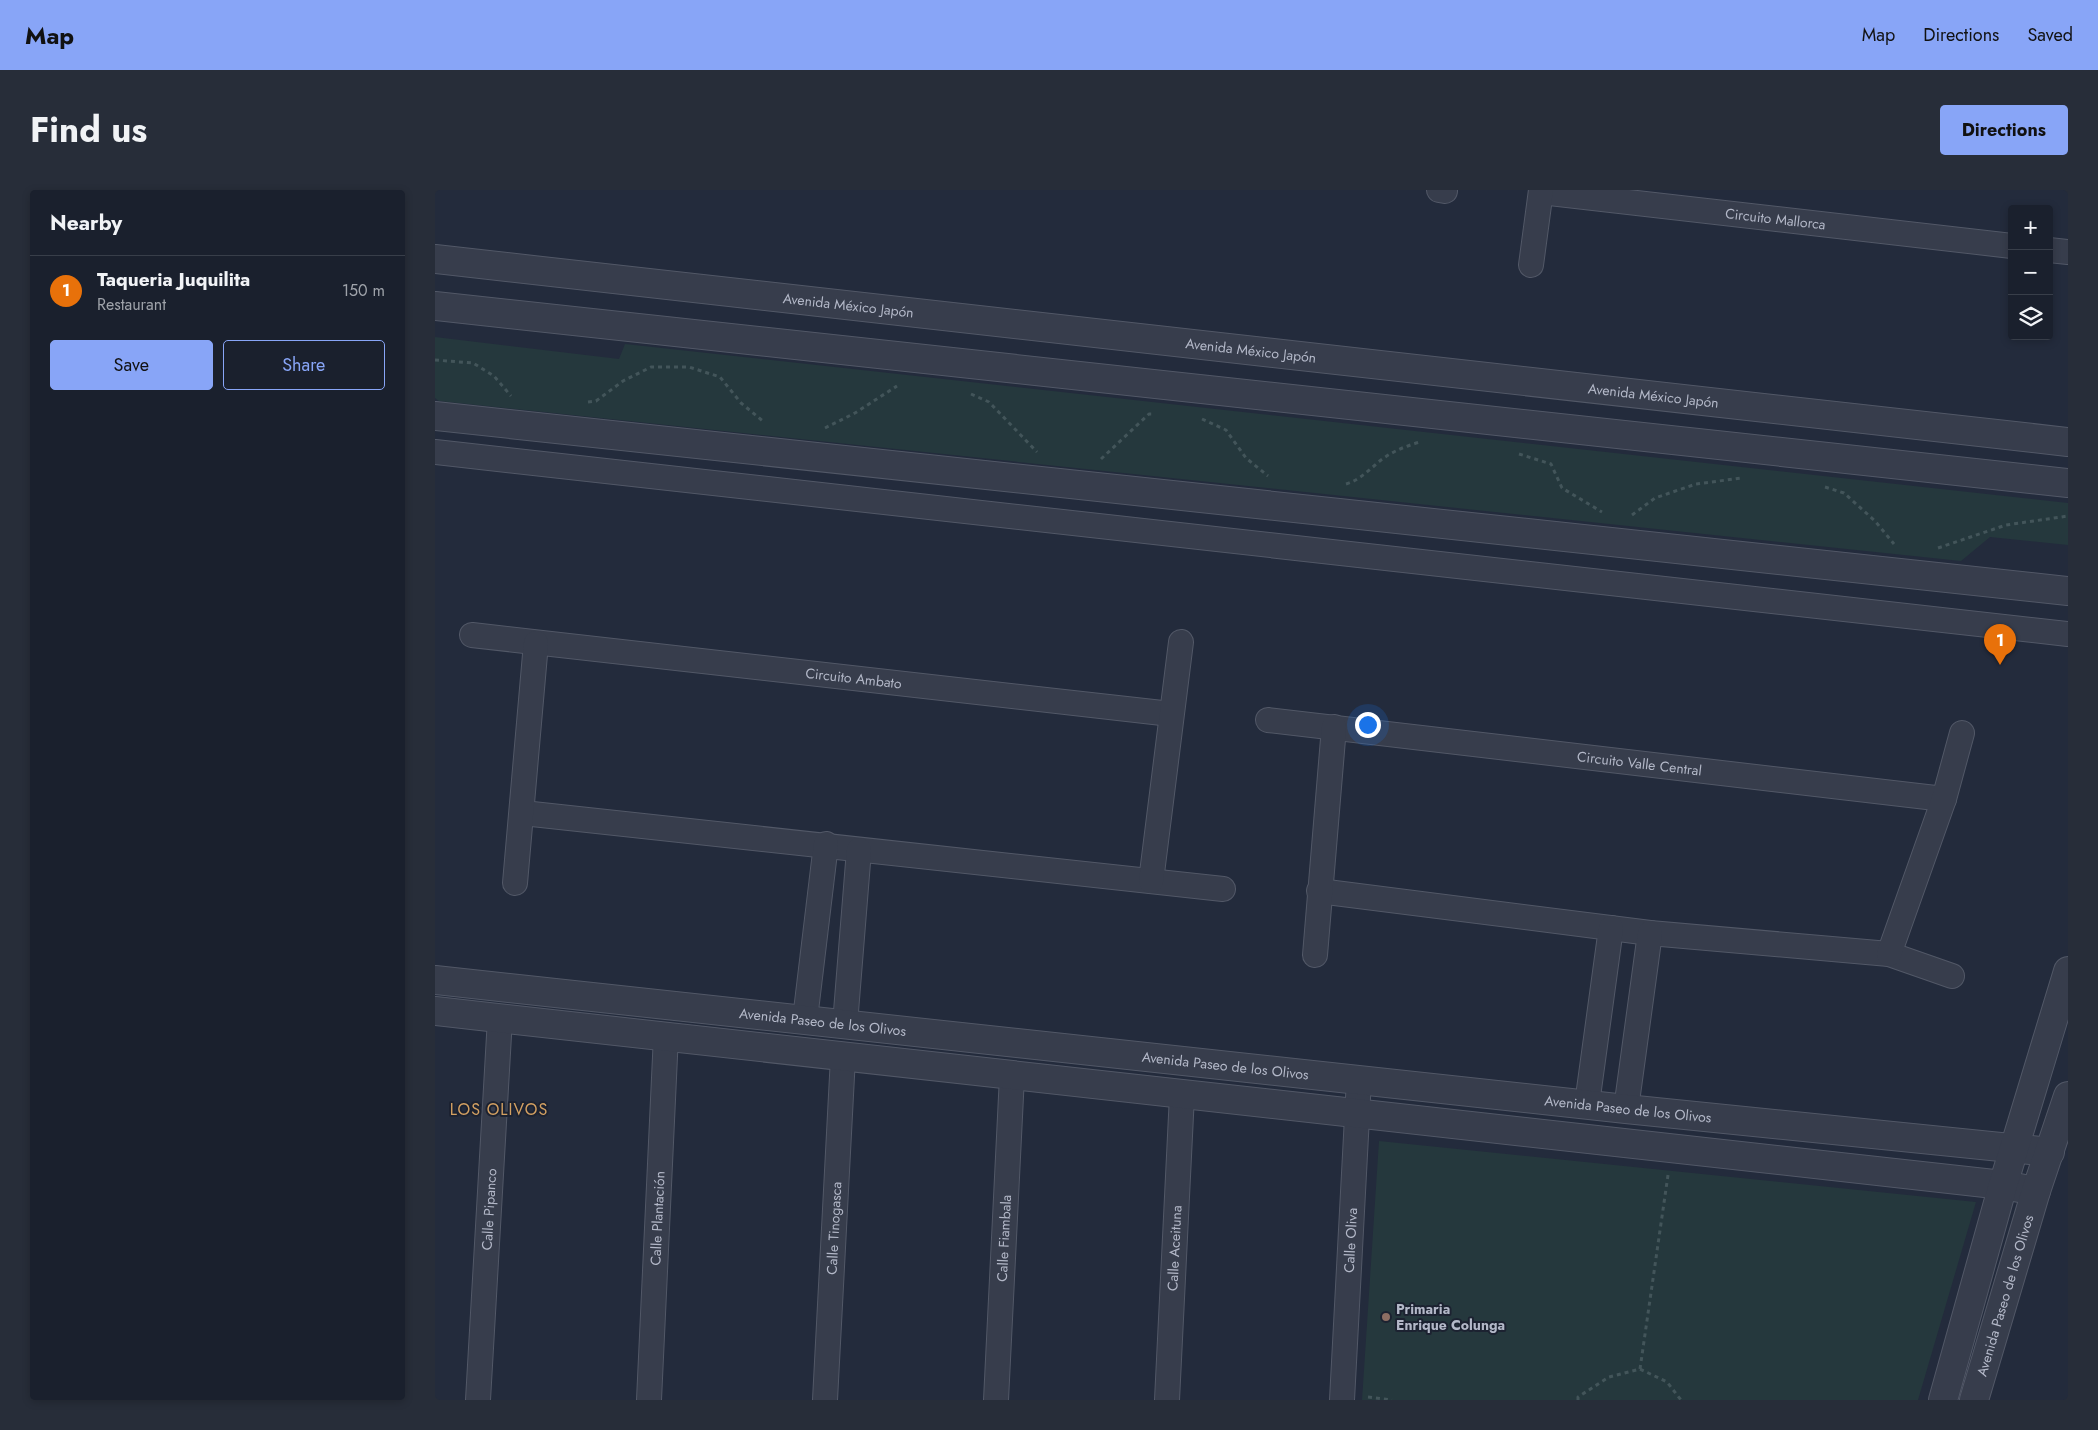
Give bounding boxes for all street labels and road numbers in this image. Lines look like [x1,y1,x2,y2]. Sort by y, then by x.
street label: Circuito Mallorca [1724,203,1827,235]
street label: Avenida México Japón [782,288,915,323]
street label: Avenida México Japón [1184,333,1317,368]
street label: Avenida México Japón [1587,378,1720,413]
street label: Circuito Ambato [804,663,903,694]
street label: Circuito Valle Central [1576,746,1703,781]
street label: Avenida Paseo de los Olivos [738,1003,908,1041]
street label: Avenida Paseo de los Olivos [1141,1047,1310,1085]
street label: Avenida Paseo de los Olivos [1544,1090,1713,1128]
street label: Calle Pipanco [477,1167,501,1251]
street label: Calle Plantación [645,1170,670,1266]
street label: Calle Tinogasca [822,1181,846,1275]
street label: Calle Fiambala [992,1194,1016,1282]
street label: Calle Aceituna [1162,1205,1187,1292]
street label: Calle Oliva [1339,1207,1362,1273]
street label: Avenida Paseo de los Olivos [1972,1212,2039,1379]

